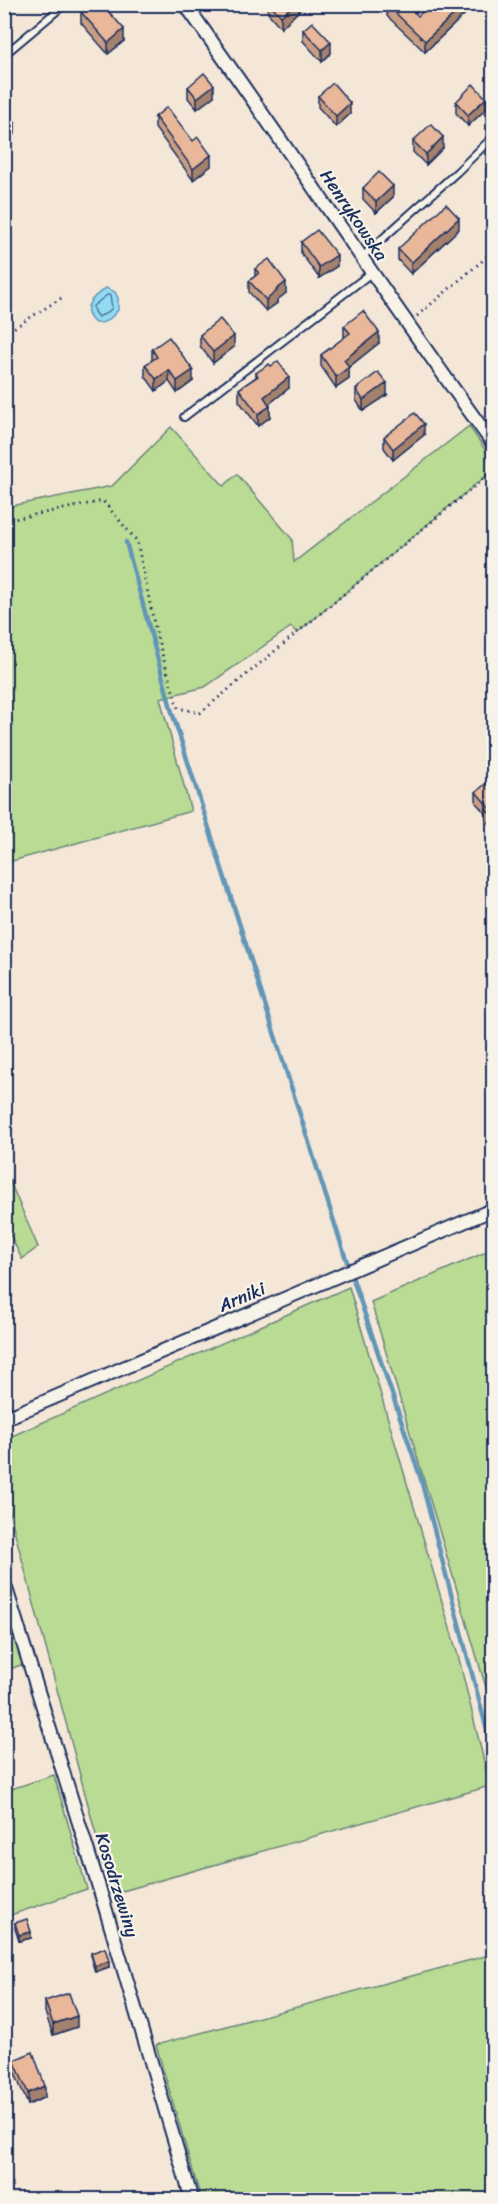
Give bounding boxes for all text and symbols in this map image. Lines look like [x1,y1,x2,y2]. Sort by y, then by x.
street label: Henrykowska [311,162,397,268]
street label: Arniki [213,1272,271,1322]
street label: Kosodrzewiny [86,1829,148,1942]

